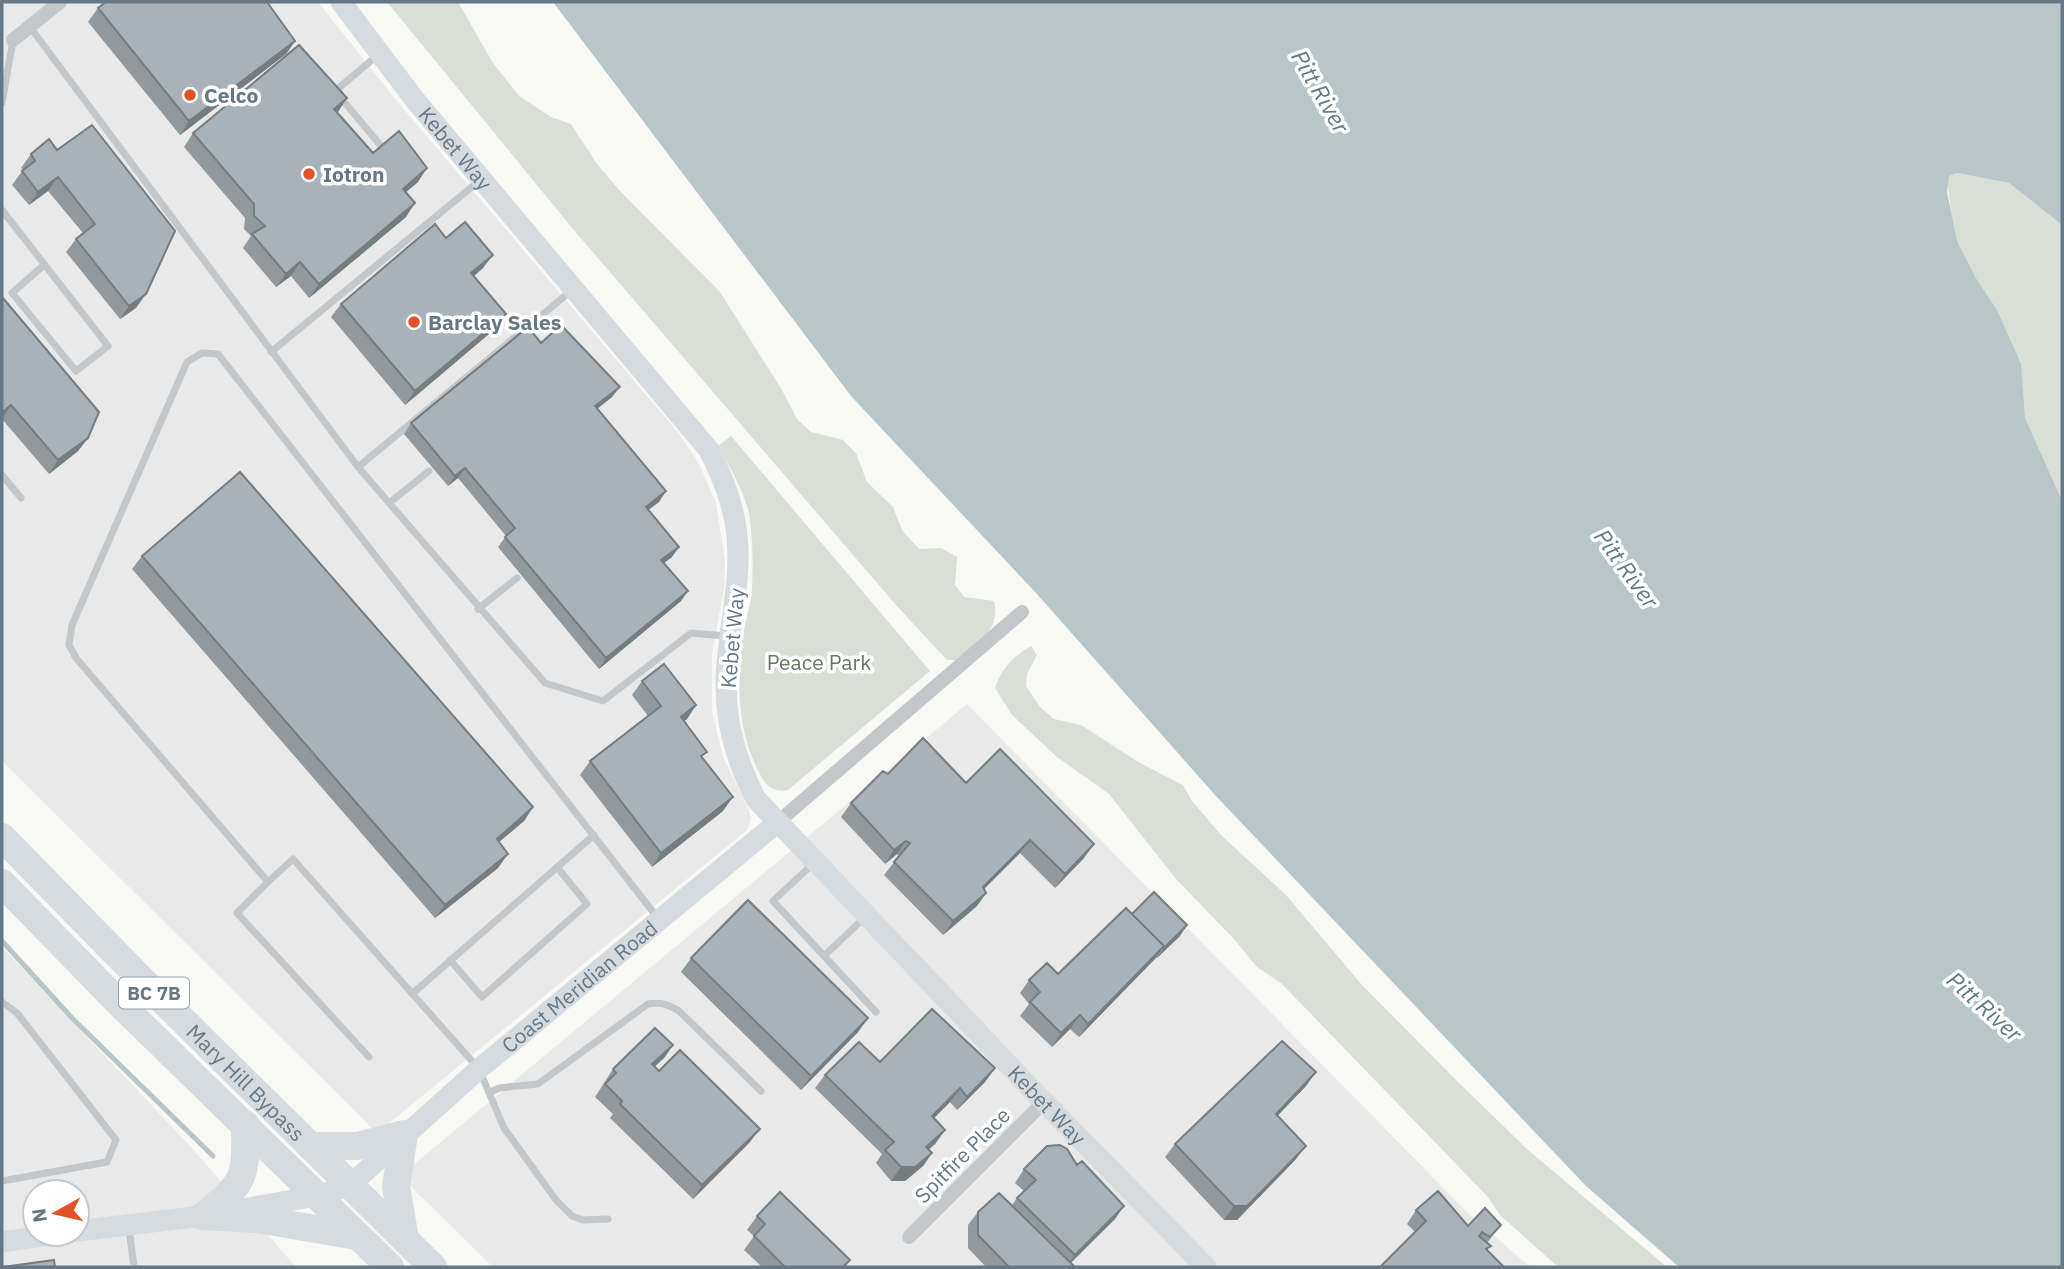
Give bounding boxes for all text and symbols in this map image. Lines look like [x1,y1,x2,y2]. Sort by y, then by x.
water label: Pitt River [1285,44,1357,139]
place label: Celco [204,81,259,109]
marker: Celco [182,87,198,103]
street label: Kebet Way [413,101,499,196]
place label: Iotron [323,160,384,188]
marker: Iotron [301,166,317,182]
place label: Barclay Sales [428,308,561,336]
marker: Barclay Sales [406,314,422,330]
water label: Pitt River [1588,522,1666,614]
street label: Kebet Way [714,586,750,689]
park label: Peace Park [767,648,871,676]
street label: Coast Meridian Road [496,914,663,1059]
water label: Pitt River [1941,964,2029,1048]
road number: BC 7B [119,978,189,1009]
street label: Mary Hill Bypass [181,1018,311,1147]
street label: Kebet Way [1002,1059,1093,1151]
street label: Spitfire Place [908,1101,1016,1209]
north arrow [21,1178,91,1248]
text: N [26,1207,52,1224]

